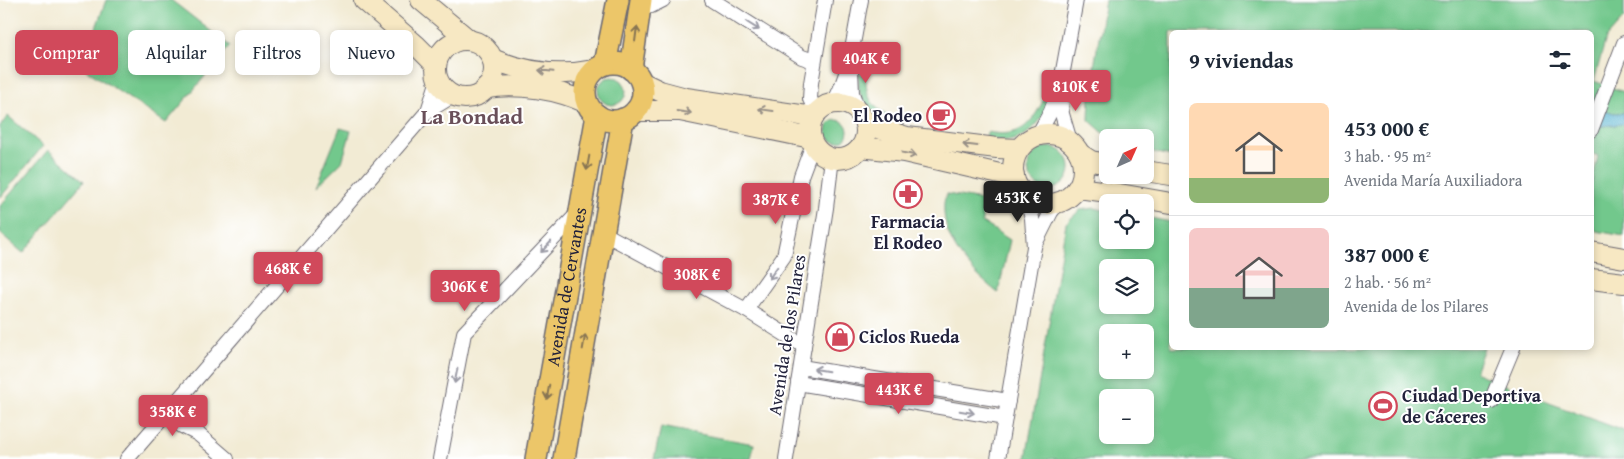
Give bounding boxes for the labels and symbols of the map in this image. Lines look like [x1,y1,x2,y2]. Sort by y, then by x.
one-way arrow [746,21,760,31]
one-way arrow [631,27,641,43]
pin: 404K € [825,42,907,84]
one-way arrow [538,67,554,76]
pin: 810K € [1035,70,1117,112]
district label: La Bondad [421,100,524,132]
cafe icon: El Rodeo [926,101,956,131]
place label: El Rodeo [853,102,922,129]
one-way arrow [758,104,774,114]
one-way arrow [675,108,691,118]
north arrow [1099,129,1154,184]
one-way arrow [963,140,979,150]
one-way arrow [901,149,917,159]
one-way arrow [583,155,593,171]
pharmacy icon: Farmacia El Rodeo [893,179,923,209]
pin: 453K € [977,180,1059,223]
pin: 387K € [735,182,817,225]
street label: Avenida de Cervantes [539,205,593,368]
place label: Farmacia El Rodeo [871,208,946,256]
one-way arrow [540,240,552,253]
pin: 468K € [247,252,329,294]
street label: Avenida de los Pilares [760,252,813,417]
pin: 308K € [656,258,738,300]
one-way arrow [767,265,777,279]
pin: 306K € [424,270,506,312]
shop icon: Ciclos Rueda [825,322,855,352]
place label: Ciclos Rueda [859,323,960,350]
one-way arrow [580,334,590,350]
one-way arrow [814,365,830,375]
one-way arrow [451,368,460,384]
pin: 443K € [858,372,940,415]
place label: Ciudad Deportiva de Cáceres [1402,382,1542,430]
one-way arrow [542,384,552,400]
sports icon: Ciudad Deportiva de Cáceres [1368,391,1398,421]
pin: 358K € [132,394,214,437]
one-way arrow [959,407,975,417]

